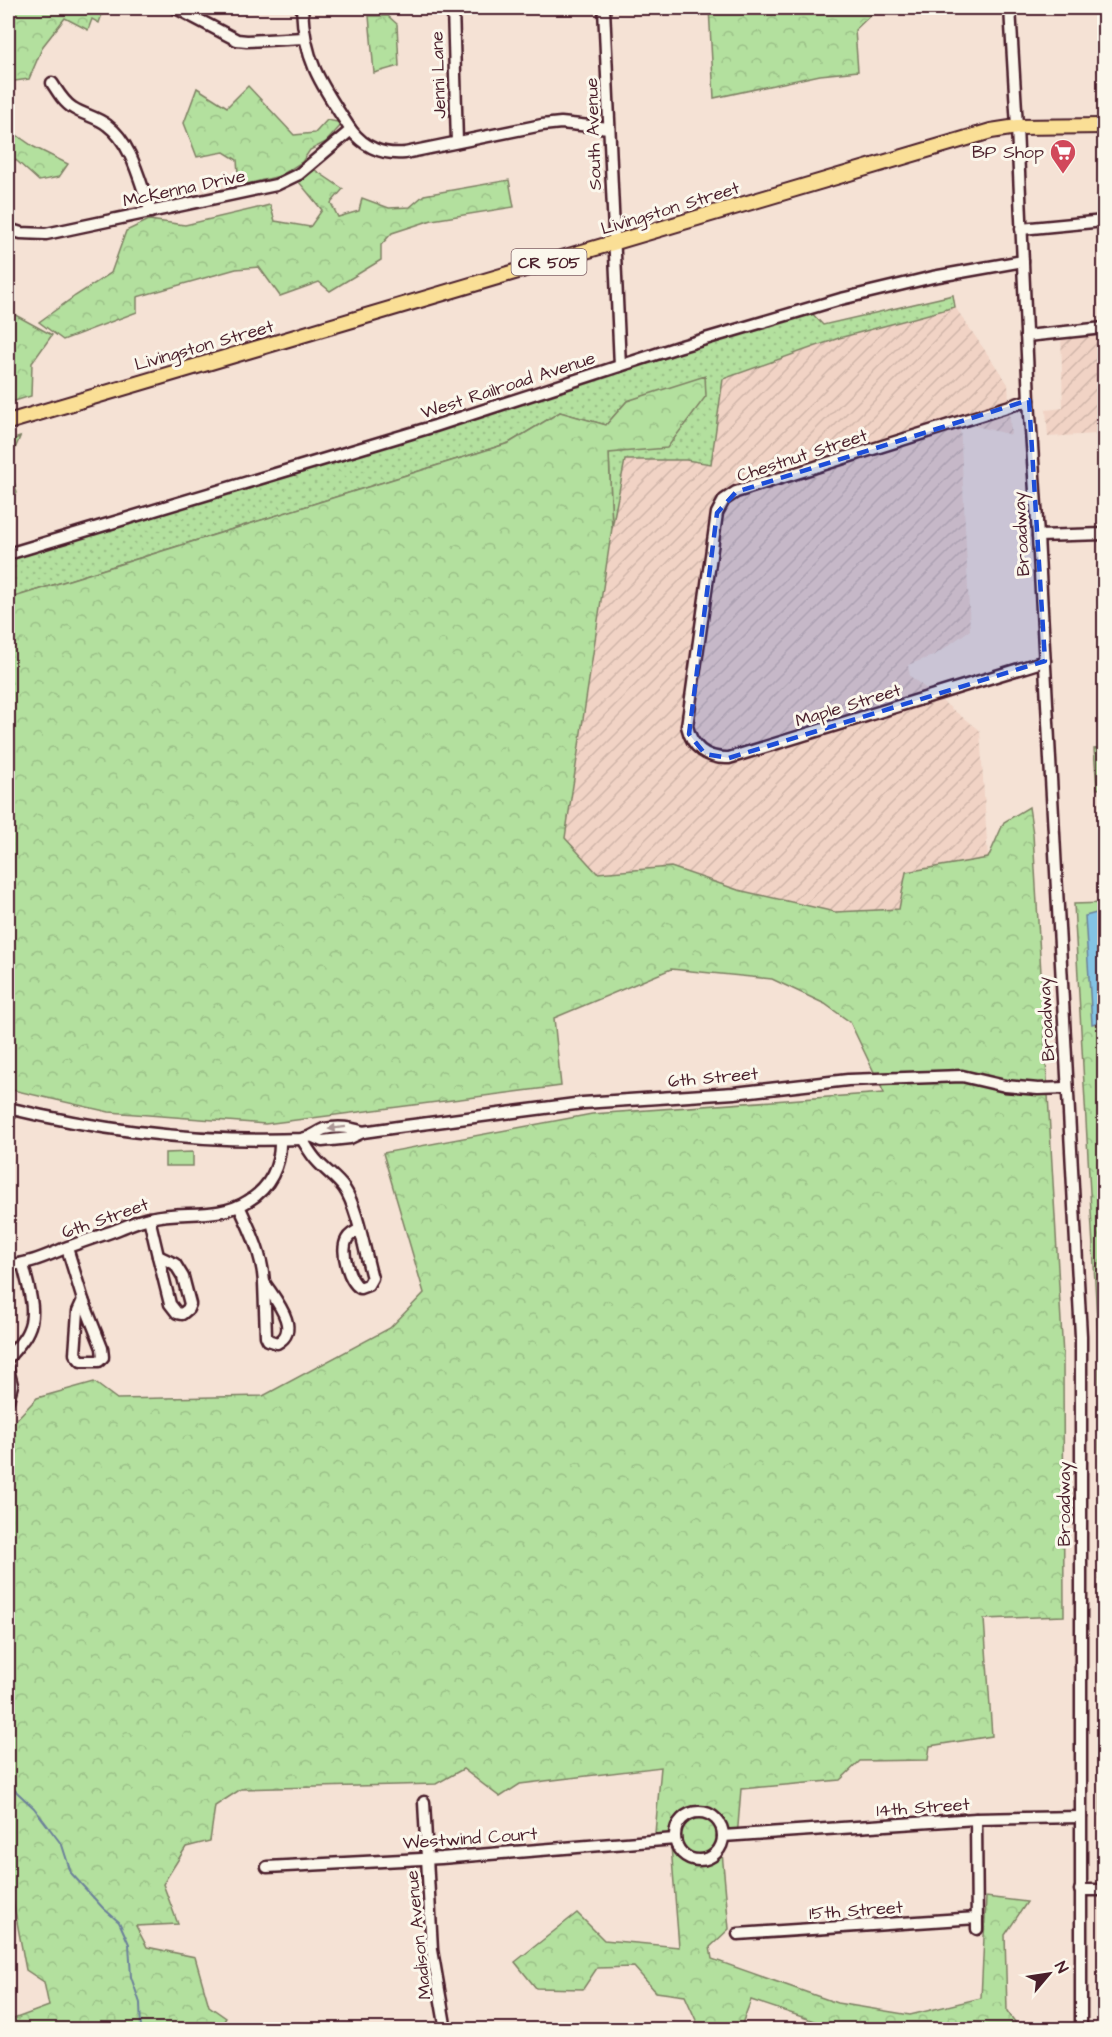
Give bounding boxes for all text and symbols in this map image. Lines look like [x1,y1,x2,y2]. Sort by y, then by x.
street label: Jenni Lane [424,31,453,119]
street label: South Avenue [579,77,608,191]
supermarket icon: BP Shop [1048,137,1078,175]
place label: BP Shop [972,140,1044,165]
street label: McKenna Drive [121,163,248,214]
street label: Livingston Street [598,175,743,242]
road number: CR 505 [512,249,586,275]
street label: Livingston Street [132,313,278,378]
street label: West Railroad Avenue [418,345,599,425]
street label: Chestnut Street [734,422,871,488]
street label: Broadway [1007,491,1037,577]
street label: Maple Street [792,677,905,733]
street label: Broadway [1032,976,1062,1062]
street label: 6th Street [667,1061,760,1094]
one-way arrow [328,1123,347,1133]
street label: 6th Street [58,1192,153,1245]
street label: Broadway [1052,1461,1078,1546]
street label: 14th Street [876,1792,971,1823]
street label: Westwind Court [402,1821,539,1856]
street label: Madison Avenue [399,1869,438,2001]
street label: 15th Street [808,1895,904,1926]
north arrow [1019,1944,1079,2004]
text: N [1049,1957,1073,1977]

